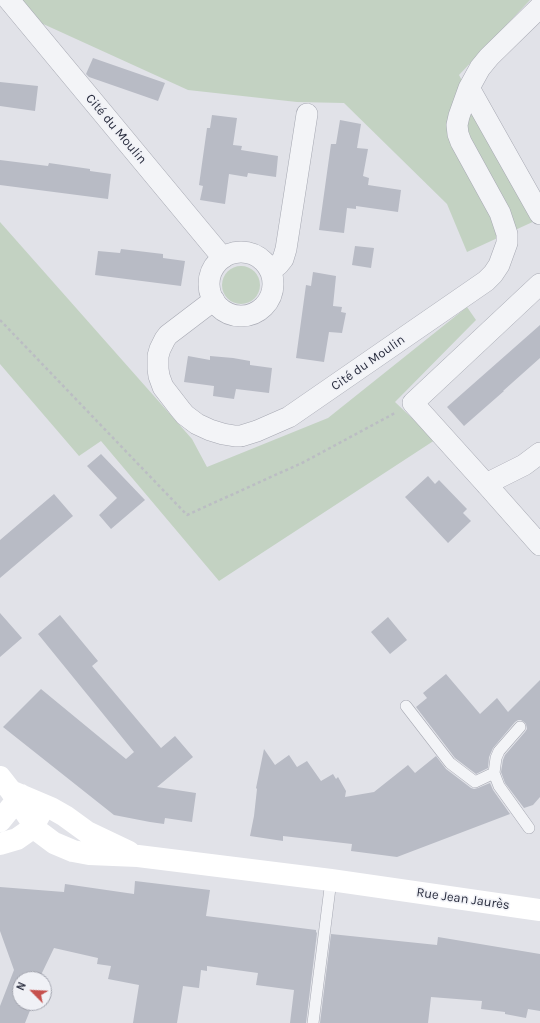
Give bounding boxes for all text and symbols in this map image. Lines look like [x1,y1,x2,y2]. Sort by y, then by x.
street label: Cité du Moulin [82,91,150,167]
street label: Cité du Moulin [328,332,408,394]
street label: Rue Jean Jaurès [415,885,511,913]
north arrow [12,971,52,1011]
text: N [14,980,29,993]

